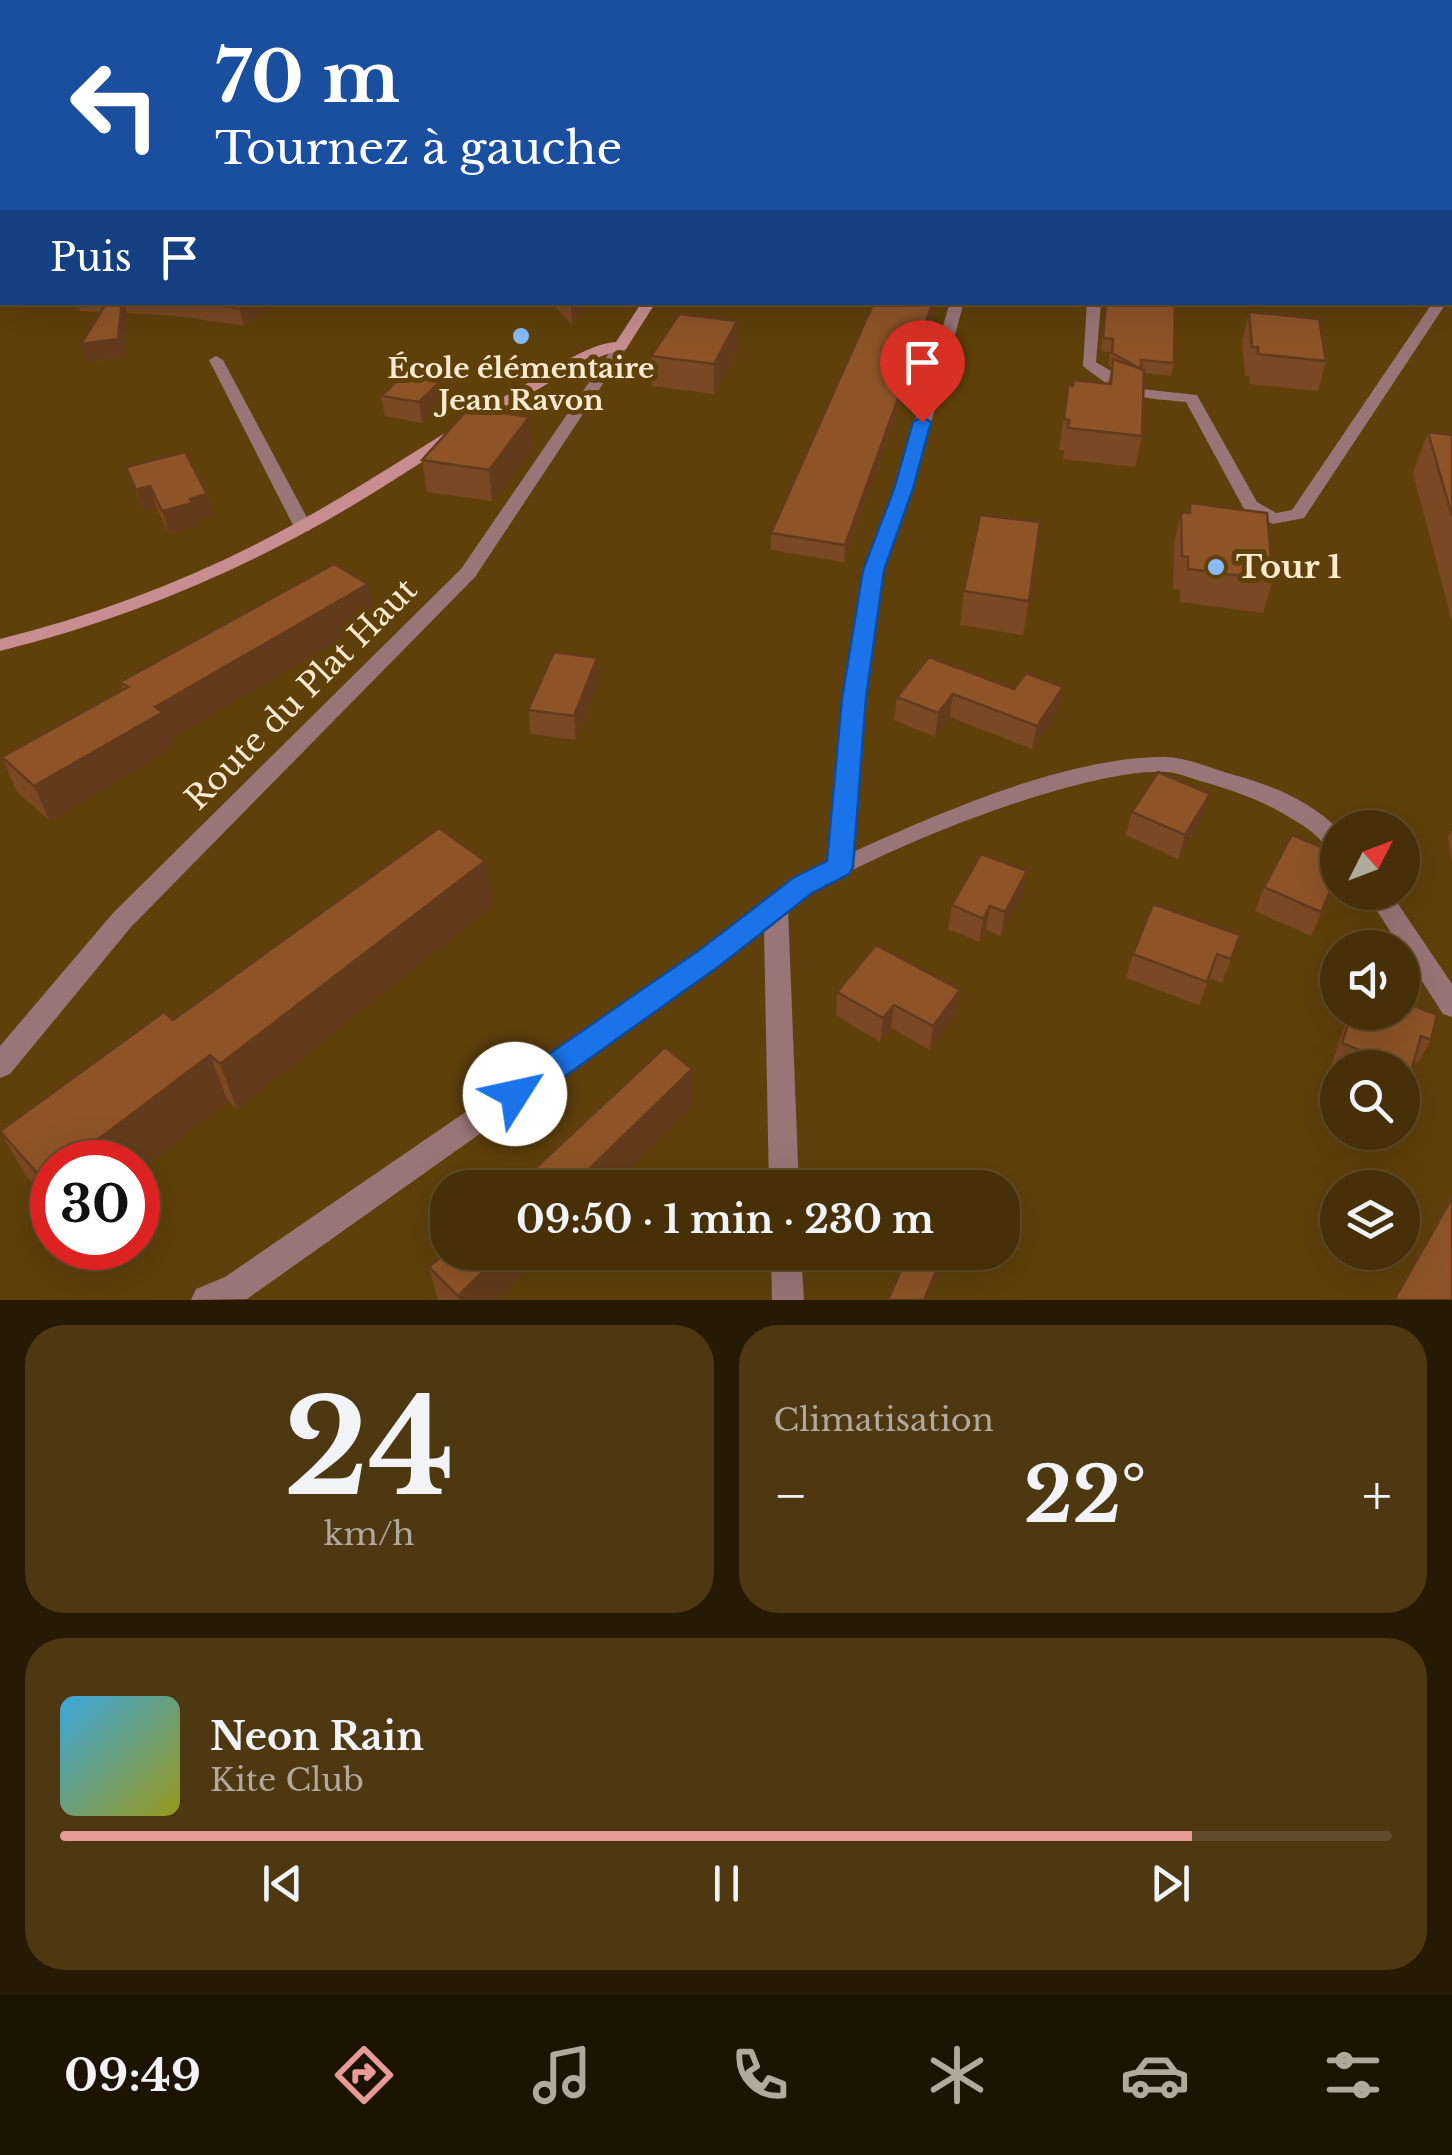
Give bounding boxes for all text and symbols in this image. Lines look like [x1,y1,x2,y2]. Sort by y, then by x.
text: 70 m [215,34,400,121]
icon: left [50,40,180,170]
text: Tournez à gauche [215,120,622,176]
icon: arrive [152,230,207,285]
text: Puis [50,234,132,281]
pin [880,320,965,423]
marker: École élémentaire Jean Ravon [510,325,532,347]
icon: arrive [895,335,950,390]
place label: École élémentaire Jean Ravon [388,351,654,418]
place label: Tour 1 [1236,547,1342,587]
marker: Tour 1 [1205,556,1227,578]
street label: Route du Plat Haut [177,570,425,818]
north arrow [1320,810,1420,910]
map controls [1320,810,1420,1270]
button: sound [1320,930,1420,1030]
position arrow [463,1042,567,1146]
button: search [1320,1050,1420,1150]
speed limit sign: 30 [30,1140,160,1270]
button: layers [1320,1170,1420,1270]
text: 09:50 · 1 min · 230 m [516,1196,934,1243]
text: 24 [284,1368,455,1529]
text: Climatisation [774,1400,994,1440]
text: 22° [1024,1449,1146,1542]
text: − [774,1462,808,1530]
text: + [1362,1462,1392,1530]
text: km/h [324,1514,415,1554]
text: Neon Rain [210,1713,424,1760]
text: Kite Club [210,1760,364,1800]
icon: previous [255,1856,310,1911]
icon: pause [699,1856,754,1911]
icon: next [1143,1856,1198,1911]
icon: directions [329,2040,399,2110]
icon: music [527,2040,597,2110]
icon: phone [725,2040,795,2110]
icon: climate [922,2040,992,2110]
icon: car [1120,2040,1190,2110]
icon: filters [1318,2040,1388,2110]
text: 09:49 [64,2047,201,2103]

